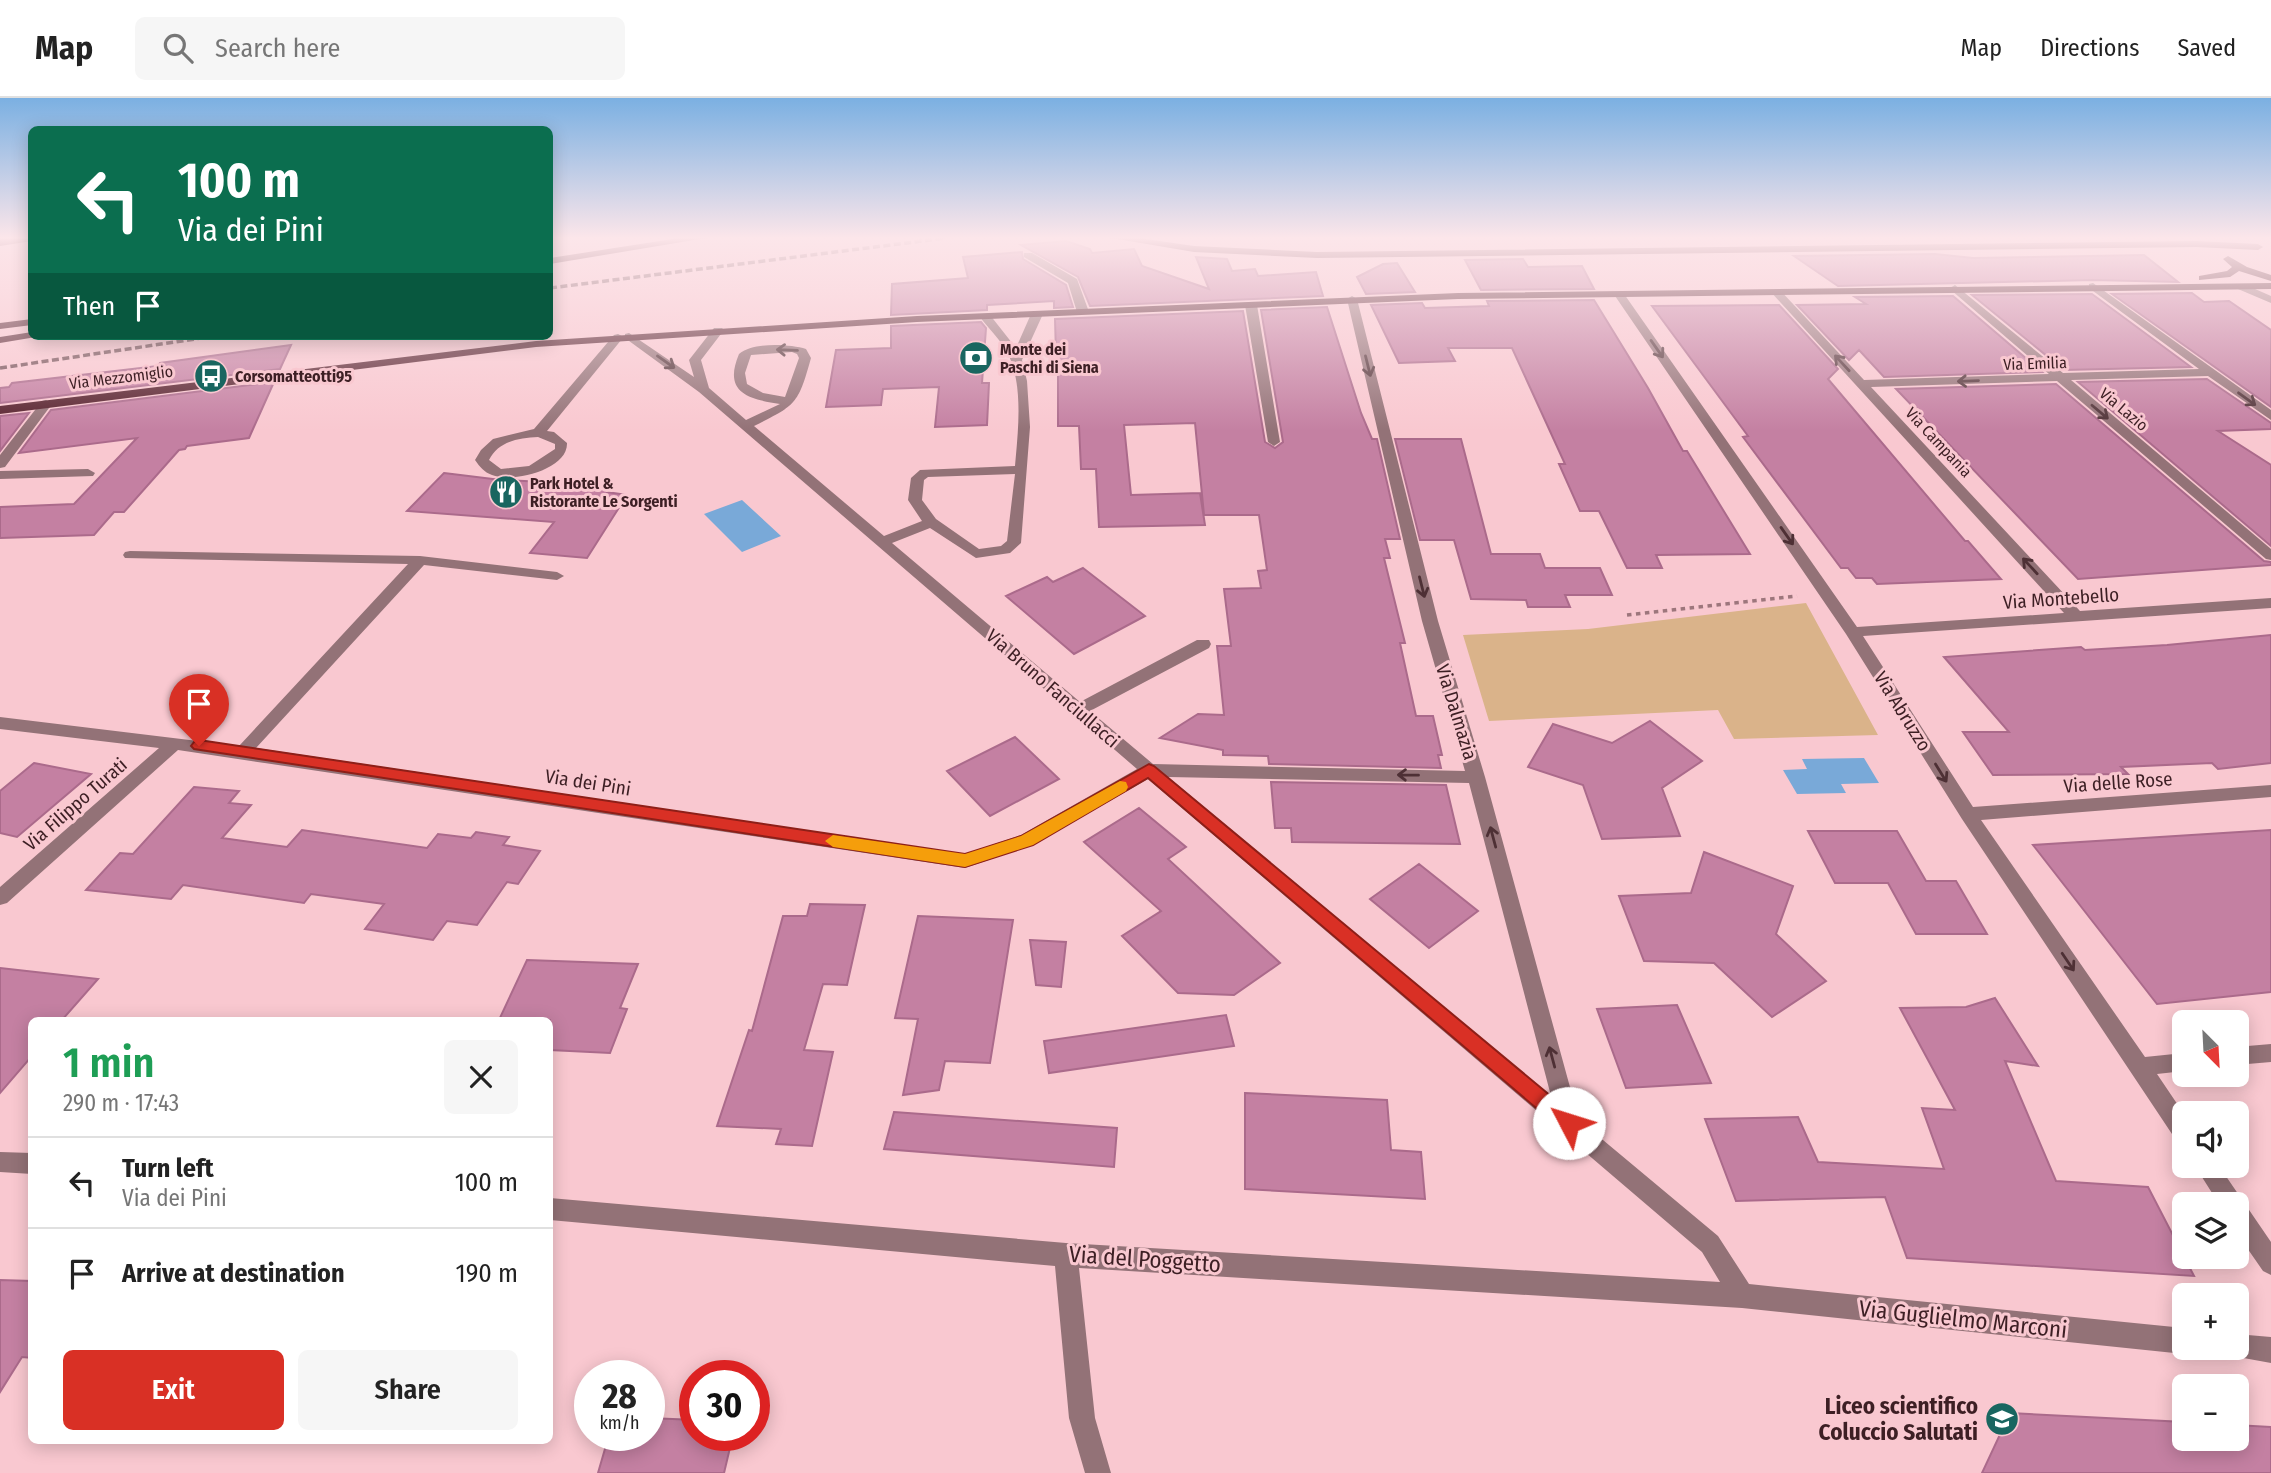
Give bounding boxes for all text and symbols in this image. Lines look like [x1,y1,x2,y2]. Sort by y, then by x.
search box [135,17,625,80]
text: Map [35,28,93,68]
icon: search [159,29,197,67]
text: Search here [215,33,340,64]
text: Map [1961,34,2002,62]
text: Directions [2040,34,2139,62]
text: Saved [2177,34,2236,62]
text: 100 m [178,151,300,210]
icon: left [63,154,154,245]
text: Via dei Pini [178,211,324,249]
icon: arrive [129,287,167,325]
text: Then [63,291,115,322]
bank icon: Monte dei Paschi di Siena [957,339,995,377]
one-way arrow [1650,339,1664,358]
place label: Monte dei Paschi di Siena [1000,340,1099,377]
one-way arrow [776,344,799,357]
street label: Via Emilia [2003,353,2067,374]
one-way arrow [1362,354,1376,377]
one-way arrow [1834,354,1850,372]
one-way arrow [656,355,675,369]
bus stop icon: Corsomatteotti95 [192,357,230,395]
street label: Via Mezzomiglio [68,362,174,393]
place label: Corsomatteotti95 [235,367,352,386]
one-way arrow [1956,374,1979,387]
street label: Via Lazio [2096,384,2152,435]
one-way arrow [2237,392,2256,406]
street label: Via Campania [1902,404,1976,481]
one-way arrow [2091,404,2109,420]
restaurant icon: Park Hotel & Ristorante Le Sorgenti [487,473,525,511]
place label: Park Hotel & Ristorante Le Sorgenti [530,474,678,511]
one-way arrow [1780,526,1794,545]
one-way arrow [2022,557,2038,575]
one-way arrow [1416,575,1429,598]
street label: Via Montebello [2002,583,2120,614]
street label: Via Bruno Fanciullacci [981,624,1124,752]
street label: Via Dalmazia [1431,662,1482,763]
street label: Via Abruzzo [1869,667,1936,755]
pin [169,674,229,746]
icon: arrive [180,685,218,723]
street label: Via Filippo Turati [19,753,132,856]
one-way arrow [1935,762,1949,782]
street label: Via dei Pini [543,764,632,801]
street label: Via delle Rose [2063,767,2173,798]
one-way arrow [1397,768,1420,782]
one-way arrow [1486,827,1499,849]
one-way arrow [2061,951,2075,971]
north arrow [2172,1010,2249,1087]
map controls [2172,1010,2249,1451]
text: 1 min [63,1038,154,1088]
button: close [444,1040,518,1114]
one-way arrow [1544,1046,1557,1068]
position arrow [1532,1086,1606,1160]
text: 290 m · 17:43 [63,1089,179,1117]
button: sound [2172,1101,2249,1178]
text: Turn left [122,1153,214,1184]
icon: left [63,1164,101,1202]
text: 100 m [455,1167,518,1198]
text: Via dei Pini [122,1184,227,1212]
button: layers [2172,1192,2249,1269]
street label: Via del Poggetto [1068,1240,1222,1278]
icon: arrive [63,1255,101,1293]
text: Arrive at destination [122,1258,345,1289]
text: 190 m [456,1258,518,1289]
button: + [2172,1283,2249,1360]
street label: Via Guglielmo Marconi [1858,1294,2068,1344]
button: Exit [63,1350,284,1430]
button: Share [298,1350,518,1430]
speed limit sign: 30 [679,1360,770,1451]
button: − [2172,1374,2249,1451]
text: 28 [602,1375,637,1417]
place label: Liceo scientifico Coluccio Salutati [1819,1392,1978,1446]
school or university icon: Liceo scientifico Coluccio Salutati [1983,1400,2021,1438]
text: km/h [599,1412,640,1434]

